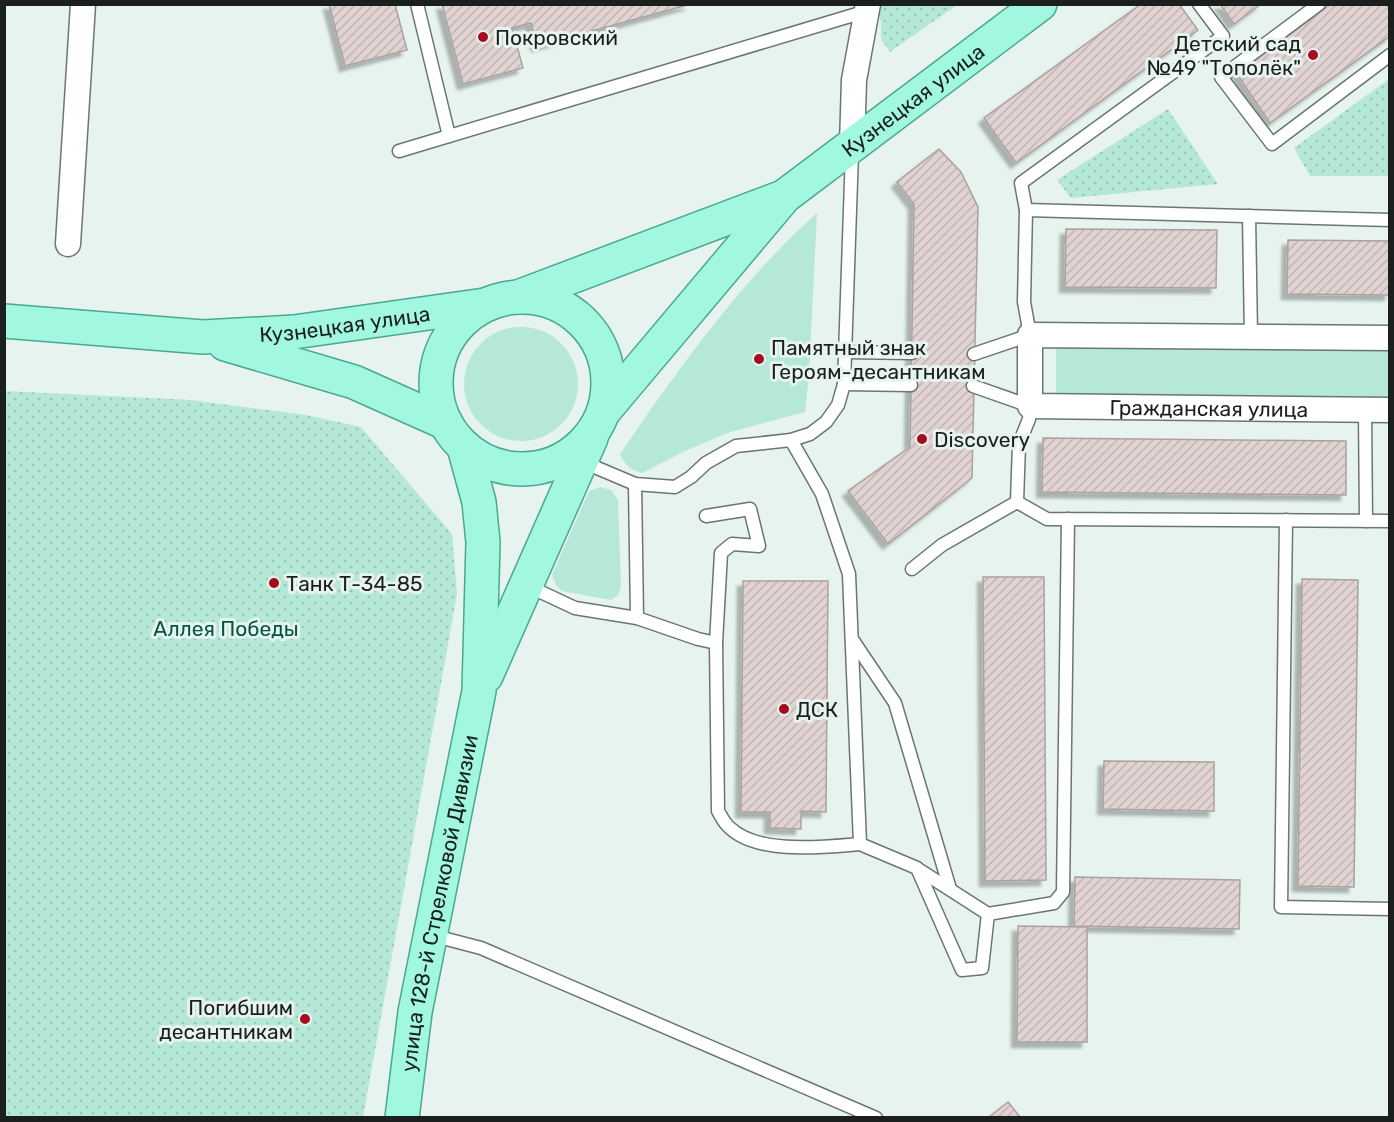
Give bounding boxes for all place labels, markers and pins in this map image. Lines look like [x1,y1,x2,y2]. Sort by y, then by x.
place label: Покровский [495,25,618,50]
marker: Покровский [476,30,490,44]
place label: Детский сад №49 "Тополёк" [1147,31,1301,80]
marker: Детский сад №49 "Тополёк" [1306,48,1320,62]
place label: Памятный знак Героям-десантникам [771,335,985,384]
marker: Памятный знак Героям-десантникам [752,352,766,366]
place label: Discovery [934,427,1031,452]
marker: Discovery [915,432,929,446]
place label: Танк Т-34-85 [286,571,422,596]
marker: Танк Т-34-85 [267,576,281,590]
place label: ДСК [796,697,838,722]
marker: ДСК [777,702,791,716]
place label: Погибшим десантникам [159,995,293,1044]
marker: Погибшим десантникам [298,1012,312,1026]

